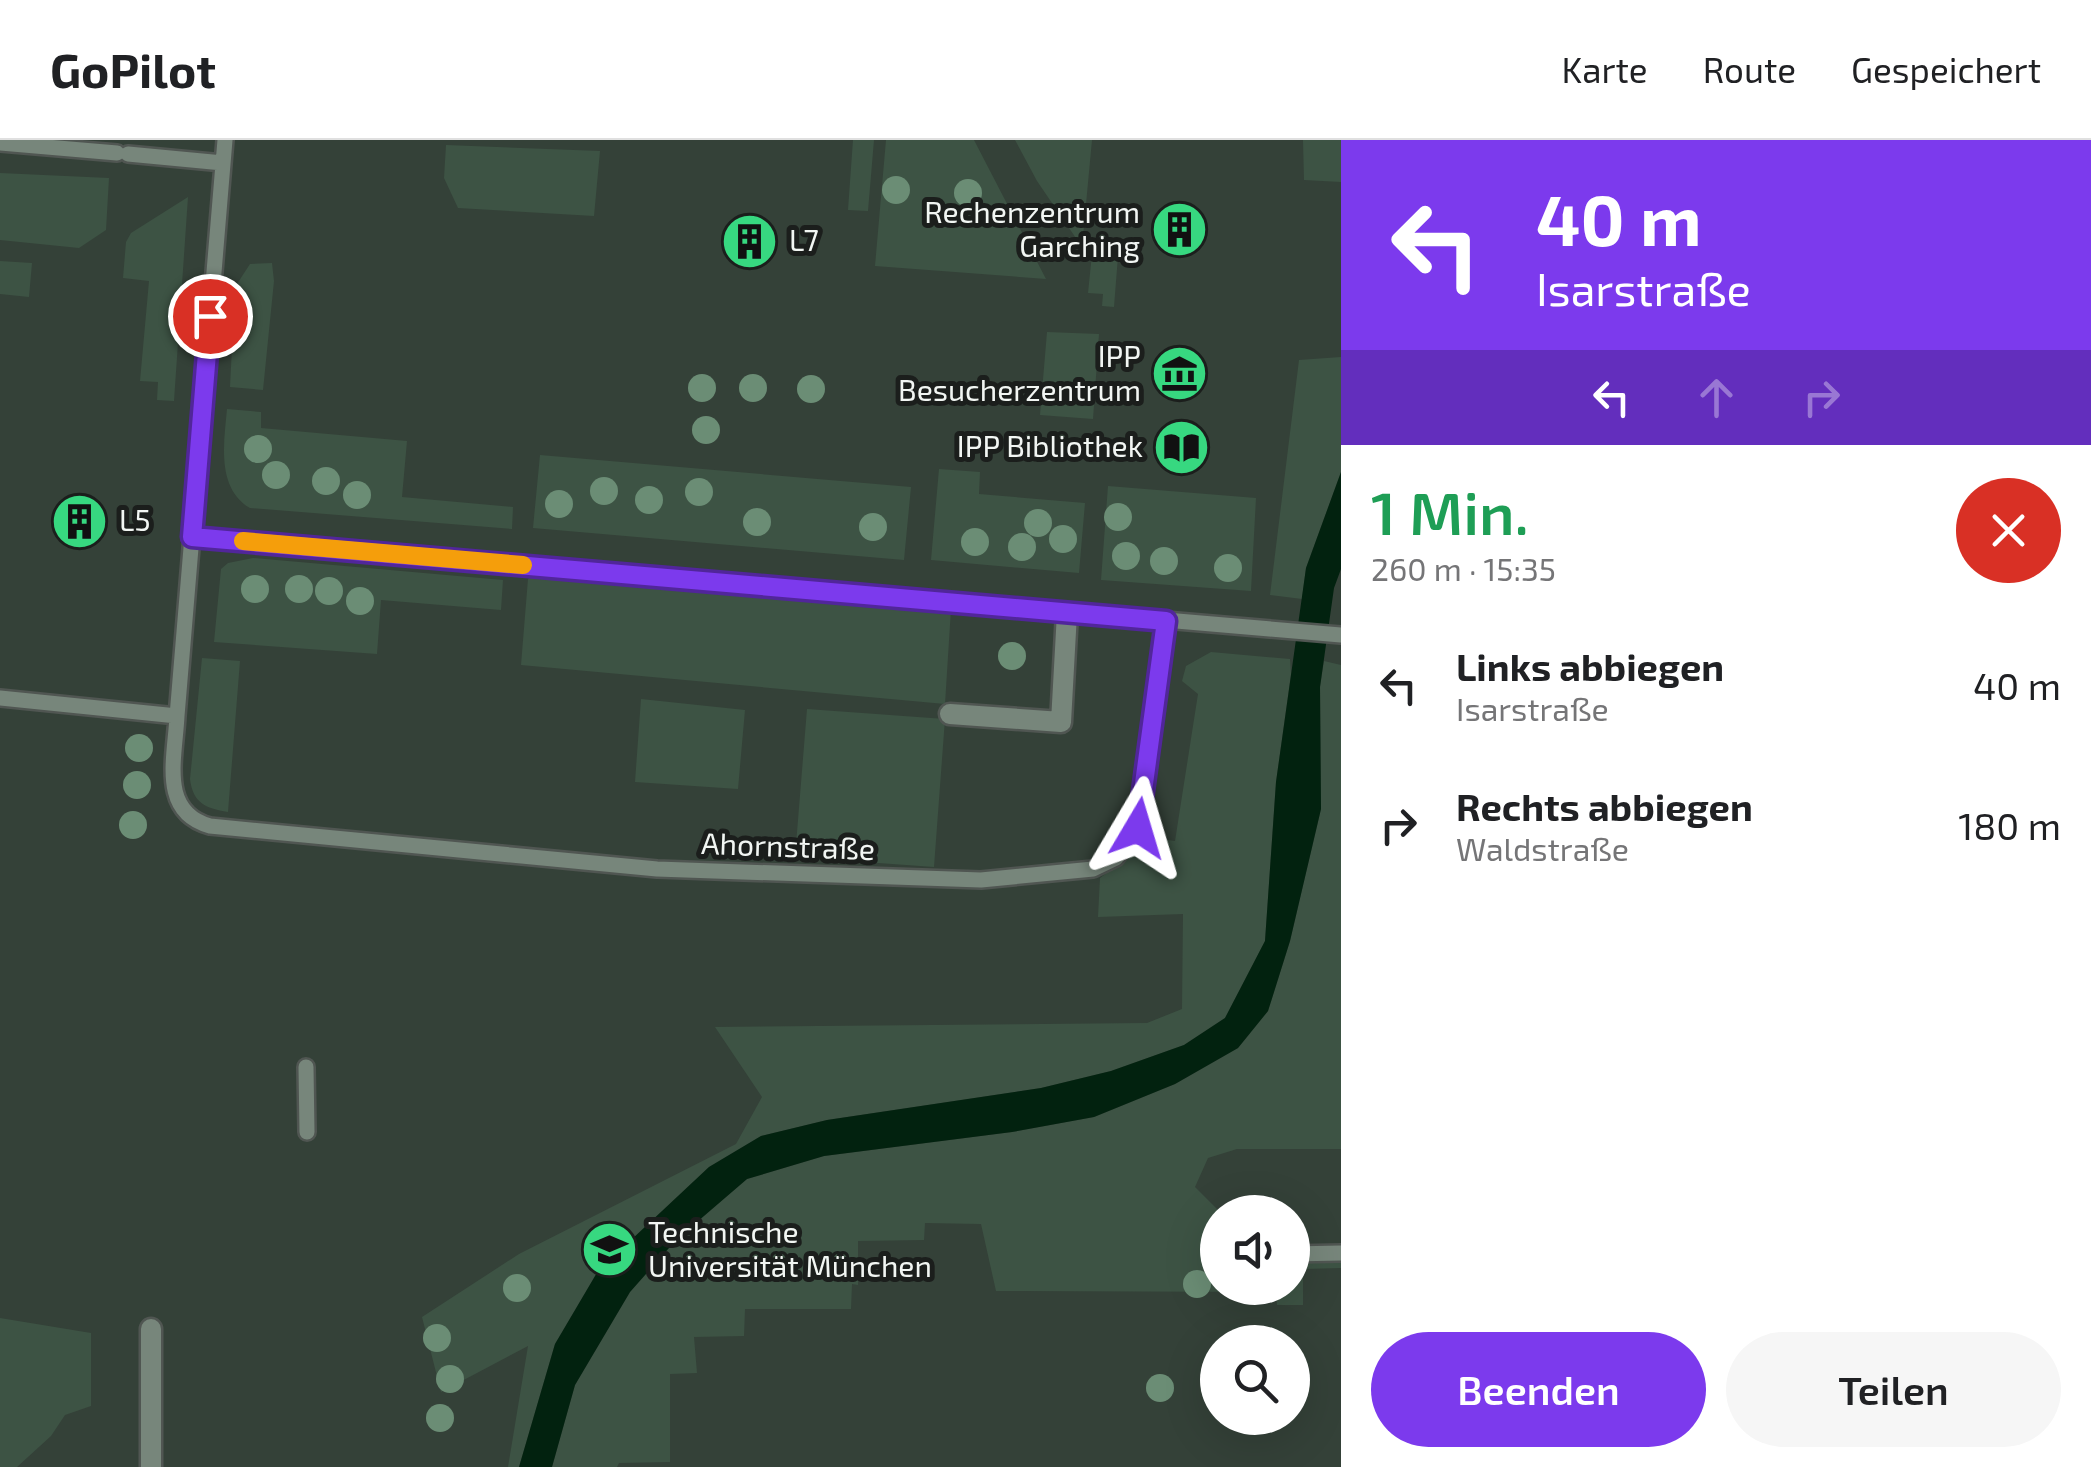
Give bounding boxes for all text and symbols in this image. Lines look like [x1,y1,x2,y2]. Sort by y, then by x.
text: GoPilot [50,40,216,98]
text: Karte [1562,48,1648,90]
text: Route [1703,48,1796,90]
text: Gespeichert [1851,48,2041,90]
text: 40 m [1536,176,1702,260]
icon: left [1371,180,1501,310]
place label: Rechenzentrum Garching [924,193,1140,263]
building icon: Rechenzentrum Garching [1149,200,1209,260]
building icon: L7 [720,211,780,271]
place label: L7 [789,221,819,257]
text: Isarstraße [1536,261,1751,315]
pin [168,274,253,359]
icon: arrive [183,289,238,344]
place label: IPP Besucherzentrum [898,337,1141,407]
museum icon: IPP Besucherzentrum [1150,344,1210,404]
icon: left [1584,370,1639,425]
icon: ahead [1689,370,1744,425]
icon: right [1794,370,1849,425]
library icon: IPP Bibliothek [1152,417,1212,477]
place label: IPP Bibliothek [957,427,1143,463]
text: 1 Min. [1371,475,1529,547]
button: close [1956,478,2061,583]
building icon: L5 [50,491,110,551]
place label: L5 [119,501,151,537]
text: 260 m · 15:35 [1371,549,1556,587]
text: Links abbiegen [1456,643,1724,689]
icon: left [1371,658,1426,713]
text: 40 m [1973,662,2061,708]
text: Isarstraße [1456,689,1609,727]
position arrow [1086,776,1190,880]
text: Rechts abbiegen [1456,783,1753,829]
icon: right [1371,798,1426,853]
text: 180 m [1958,802,2061,848]
street label: Ahornstraße [700,824,876,866]
text: Waldstraße [1456,829,1629,867]
map controls [1200,1195,1310,1435]
button: sound [1200,1195,1310,1305]
place label: Technische Universität München [648,1213,932,1283]
school or university icon: Technische Universität München [579,1220,639,1280]
button: search [1200,1325,1310,1435]
button: Beenden [1371,1332,1706,1447]
button: Teilen [1726,1332,2061,1447]

